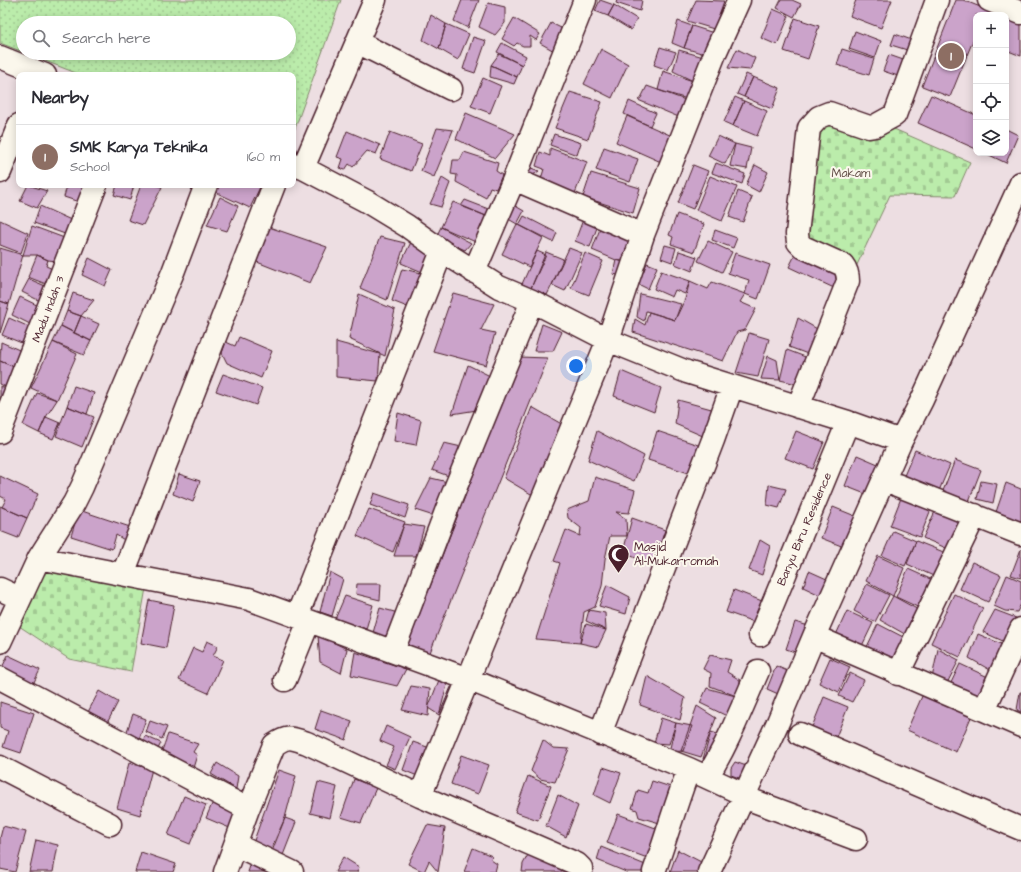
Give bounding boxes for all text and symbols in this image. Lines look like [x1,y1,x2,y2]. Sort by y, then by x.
map controls [973,12,1009,156]
button: + [973,12,1009,48]
search box [16,16,296,60]
icon: search [30,27,52,49]
text: Search here [62,28,151,49]
pin: 1 [938,41,964,71]
button: − [973,48,1009,84]
button: locate [973,84,1009,120]
text: Nearby [32,86,89,110]
button: layers [973,120,1009,156]
text: SMK Karya Teknika [70,137,207,158]
text: 1 [44,148,46,166]
text: 160 m [247,148,280,166]
text: School [70,158,110,176]
park label: Makam [832,165,871,182]
street label: Madu Indah 3 [28,273,69,345]
your location [566,356,586,376]
street label: Banyu Biru Residence [773,469,837,589]
place label: Masjid Al-Mukarromah [634,539,718,570]
mosque icon: Masjid Al-Mukarromah [606,541,632,574]

